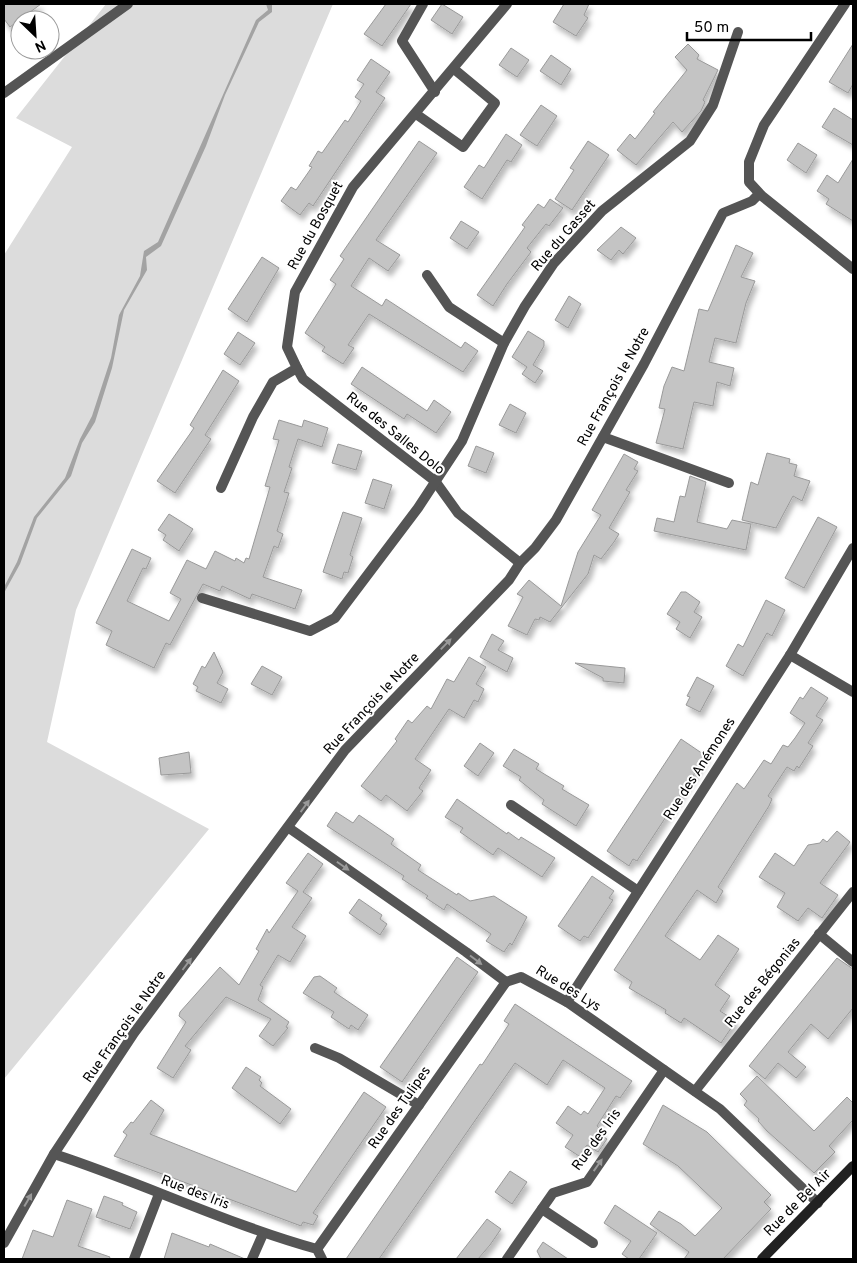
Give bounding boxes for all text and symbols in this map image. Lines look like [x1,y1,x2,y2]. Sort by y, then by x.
north arrow [10,10,60,60]
scale bar [687,10,811,42]
text: 50 m [694,19,729,38]
text: N [32,36,48,55]
street label: Rue du Bosquet [285,179,347,273]
street label: Rue du Gasset [528,197,600,275]
street label: Rue François le Notre [574,325,654,449]
street label: Rue des Salles Dolo [342,389,448,479]
one-way arrow [440,639,452,651]
street label: Rue François le Notre [320,650,424,758]
street label: Rue des Anémones [660,714,740,824]
one-way arrow [300,799,310,813]
one-way arrow [336,861,350,871]
street label: Rue des Bégonias [722,935,804,1031]
one-way arrow [469,954,482,965]
one-way arrow [181,958,192,971]
street label: Rue des Lys [532,962,604,1016]
street label: Rue François le Notre [80,968,170,1086]
street label: Rue des Tulipes [365,1063,435,1153]
street label: Rue des Iris [569,1106,625,1174]
one-way arrow [593,1158,603,1172]
street label: Rue de Bel Air [761,1165,836,1240]
street label: Rue des Iris [158,1172,232,1214]
one-way arrow [23,1193,32,1207]

